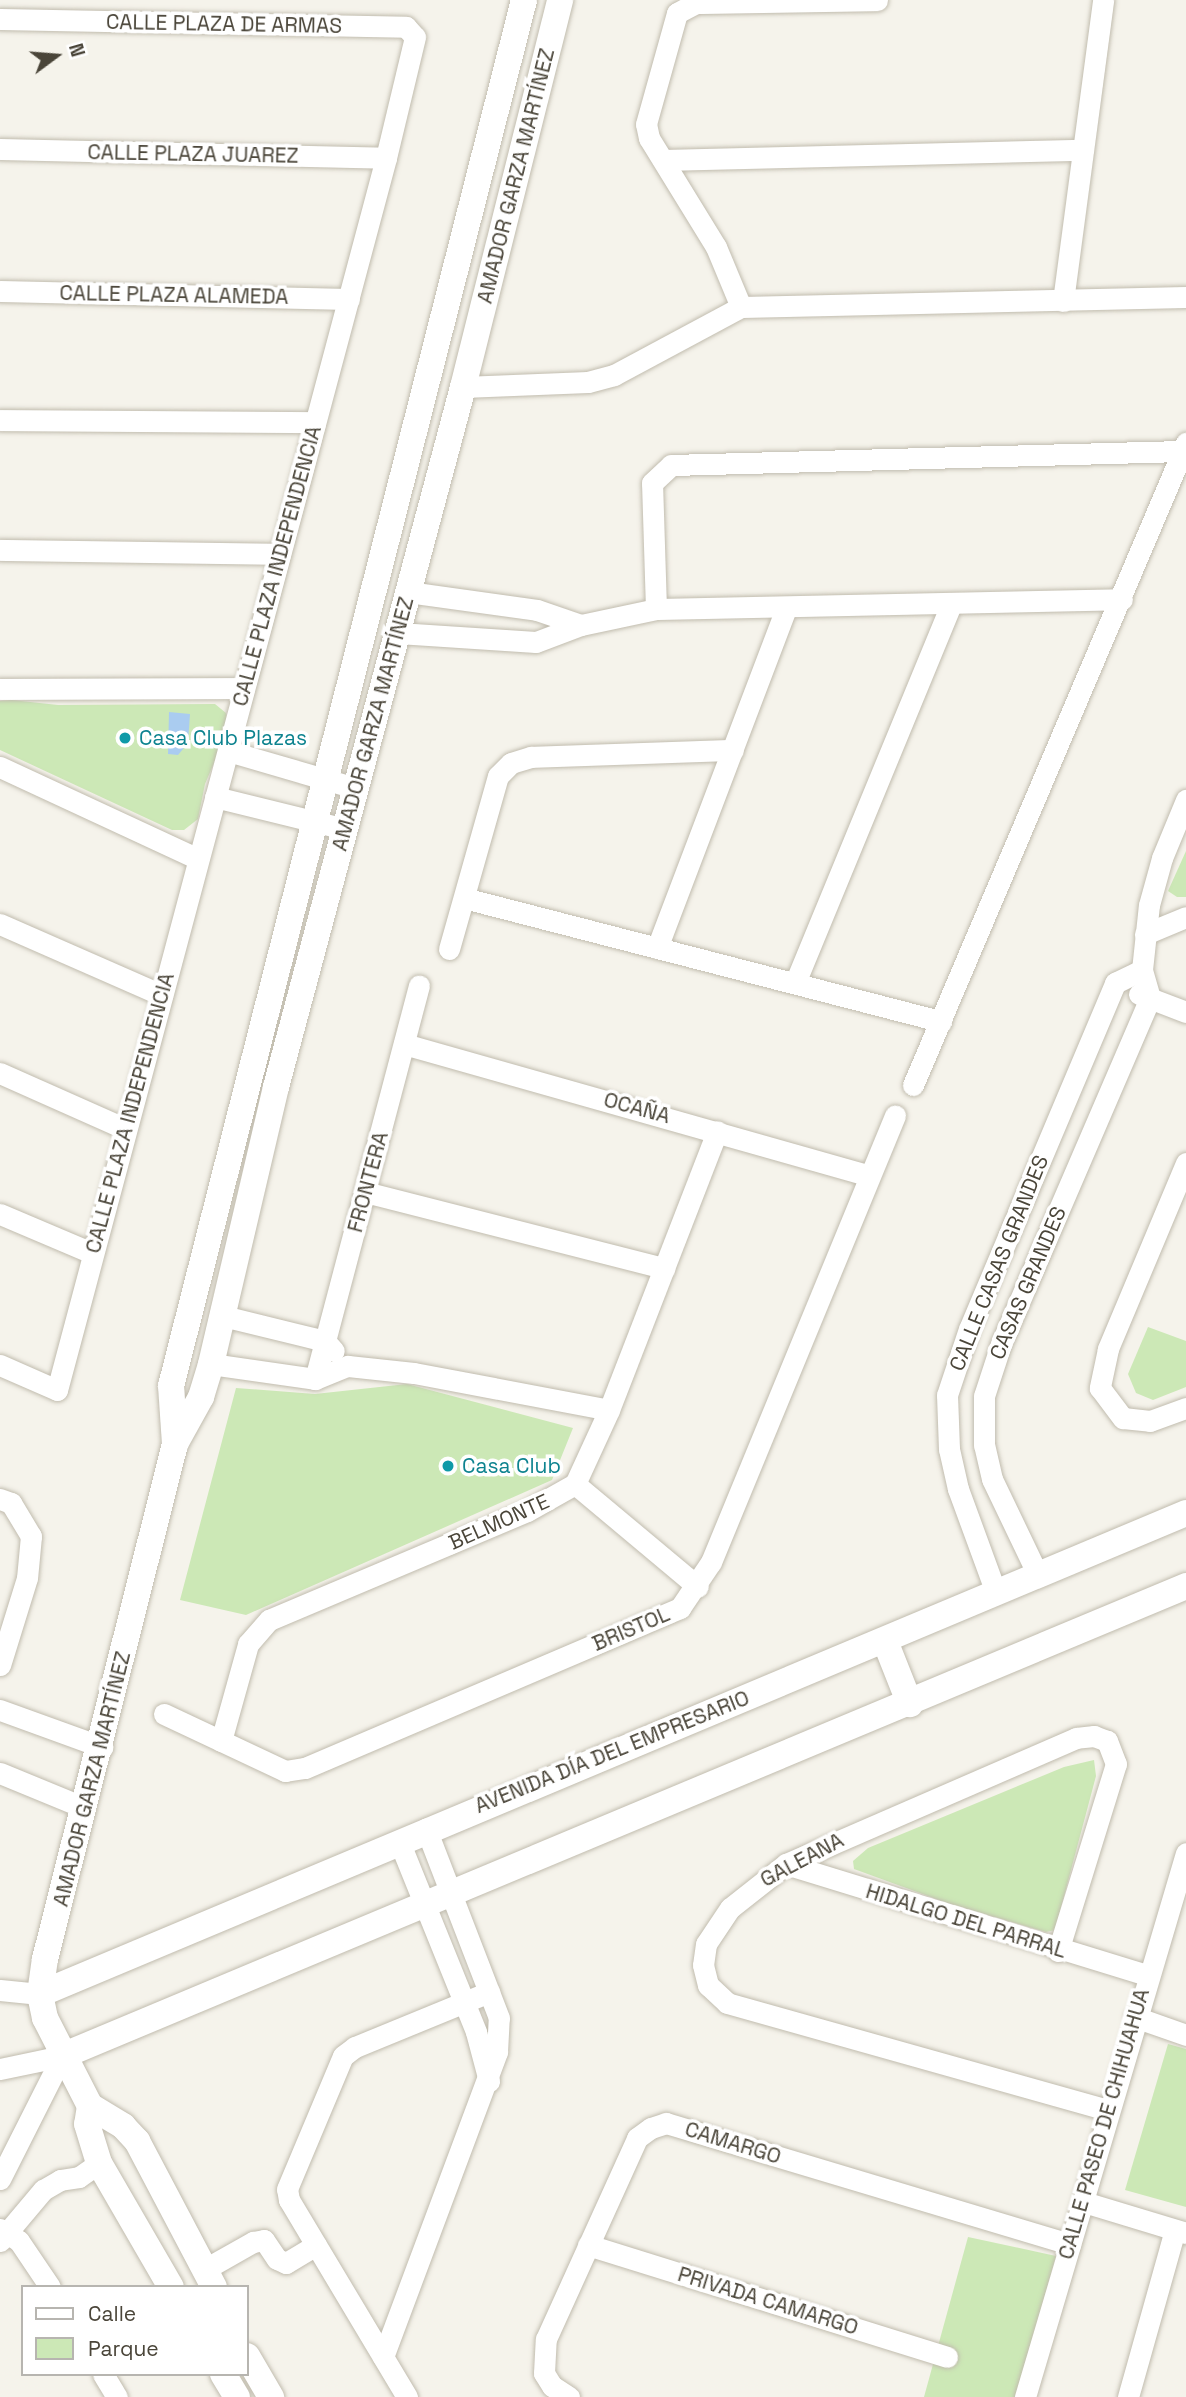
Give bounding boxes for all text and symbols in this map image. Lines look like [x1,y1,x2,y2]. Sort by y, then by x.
street label: CALLE PLAZA DE ARMAS [105,9,343,39]
north arrow [21,21,91,91]
text: N [63,41,90,60]
street label: AMADOR GARZA MARTÍNEZ [472,46,560,306]
street label: CALLE PLAZA JUAREZ [87,140,299,168]
street label: CALLE PLAZA ALAMEDA [59,280,289,310]
street label: CALLE PLAZA INDEPENDENCIA [227,423,327,709]
street label: AMADOR GARZA MARTÍNEZ [327,594,419,854]
place label: Casa Club Plazas [139,725,307,751]
marker: Casa Club Plazas [117,730,133,746]
street label: CALLE PLAZA INDEPENDENCIA [80,970,180,1256]
street label: OCAÑA [601,1087,673,1129]
street label: FRONTERA [342,1129,394,1235]
street label: CALLE CASAS GRANDES [944,1151,1054,1375]
street label: CASAS GRANDES [984,1203,1072,1363]
place label: Casa Club [462,1453,561,1479]
marker: Casa Club [440,1458,456,1474]
street label: BELMONTE [445,1489,553,1555]
street label: BRISTOL [588,1601,674,1657]
street label: AMADOR GARZA MARTÍNEZ [48,1649,136,1909]
street label: AVENIDA DÍA DEL EMPRESARIO [471,1685,753,1819]
street label: GALEANA [756,1828,848,1892]
street label: HIDALGO DEL PARRAL [863,1878,1069,1964]
street label: CALLE PASEO DE CHIHUAHUA [1053,1986,1155,2262]
street label: CAMARGO [682,2116,784,2170]
street label: PRIVADA CAMARGO [675,2262,861,2340]
legend [21,2285,248,2376]
text: Calle [88,2300,136,2327]
text: Parque [88,2335,159,2362]

